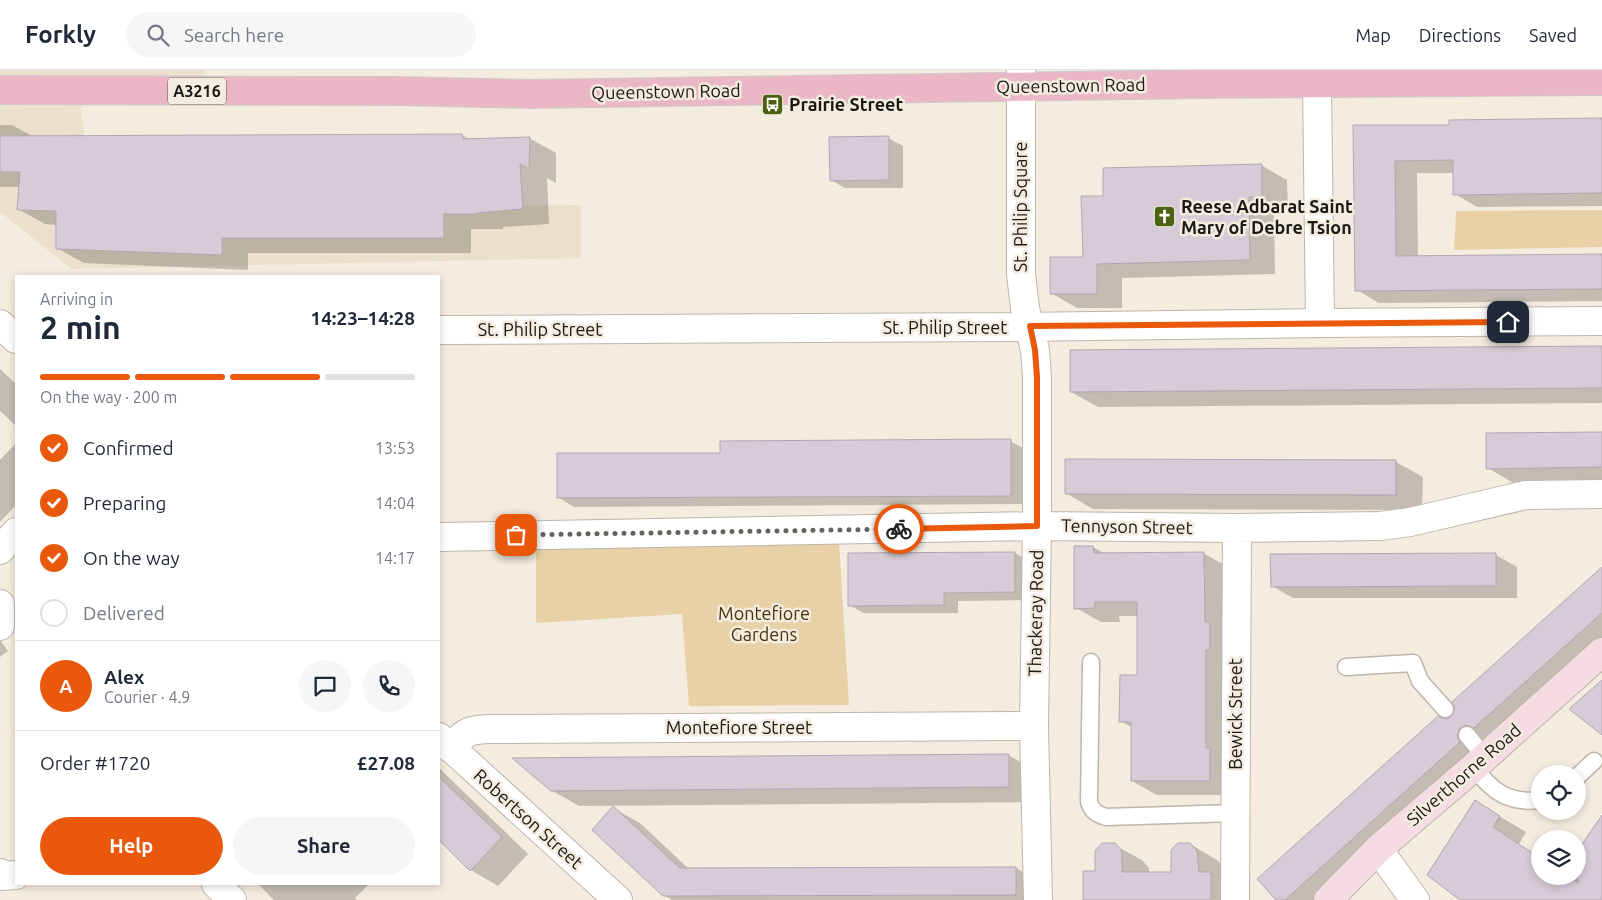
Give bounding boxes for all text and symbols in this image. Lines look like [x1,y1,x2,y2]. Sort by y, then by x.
search box [126,12,476,57]
text: Forkly [25,21,96,48]
icon: search [144,21,172,49]
text: Search here [184,24,284,46]
text: Map [1355,25,1391,45]
text: Directions [1419,25,1501,45]
text: Saved [1529,25,1577,45]
street label: Queenstown Road [996,74,1146,97]
road number: A3216 [168,78,226,104]
street label: Queenstown Road [591,80,741,103]
bus stop icon: Prairie Street [761,93,785,117]
place label: Prairie Street [789,94,903,114]
street label: St. Philip Square [1010,142,1030,272]
place label: Reese Adbarat Saint Mary of Debre Tsion [1181,196,1353,237]
church icon: Reese Adbarat Saint Mary of Debre Tsion [1153,205,1177,229]
text: Arriving in [40,290,113,308]
pin [1487,301,1529,343]
text: 14:23–14:28 [310,307,415,329]
icon: home [1494,308,1522,336]
text: 2 min [40,309,121,345]
street label: St. Philip Street [883,317,1007,337]
street label: St. Philip Street [478,319,602,339]
text: On the way · 200 m [40,388,177,406]
icon: check [40,434,68,462]
text: Confirmed [83,437,174,459]
text: 13:53 [375,439,415,457]
icon: check [40,489,68,517]
text: Preparing [83,492,167,514]
text: 14:04 [375,494,415,512]
courier [874,504,924,554]
pin [495,514,537,556]
icon: bike [885,515,913,543]
street label: Tennyson Street [1061,515,1193,537]
icon: bag [502,521,530,549]
icon: check [40,544,68,572]
text: On the way [83,547,180,569]
text: 14:17 [375,549,415,567]
street label: Thackeray Road [1024,549,1046,677]
text: Delivered [83,602,165,624]
park label: Montefiore Gardens [718,603,810,644]
street label: Bewick Street [1225,658,1245,770]
button: chat [299,660,351,712]
button: phone [363,660,415,712]
text: Alex [104,666,144,688]
text: A [59,675,73,697]
text: Courier · 4.9 [104,688,190,706]
street label: Montefiore Street [666,717,812,737]
street label: Silverthorne Road [1402,719,1524,829]
text: Order #1720 [40,752,150,774]
text: £27.08 [357,752,415,774]
street label: Robertson Street [470,764,587,872]
map controls [1531,765,1586,885]
button: locate [1531,765,1586,820]
button: Help [40,817,223,875]
button: Share [233,817,415,875]
button: layers [1531,830,1586,885]

